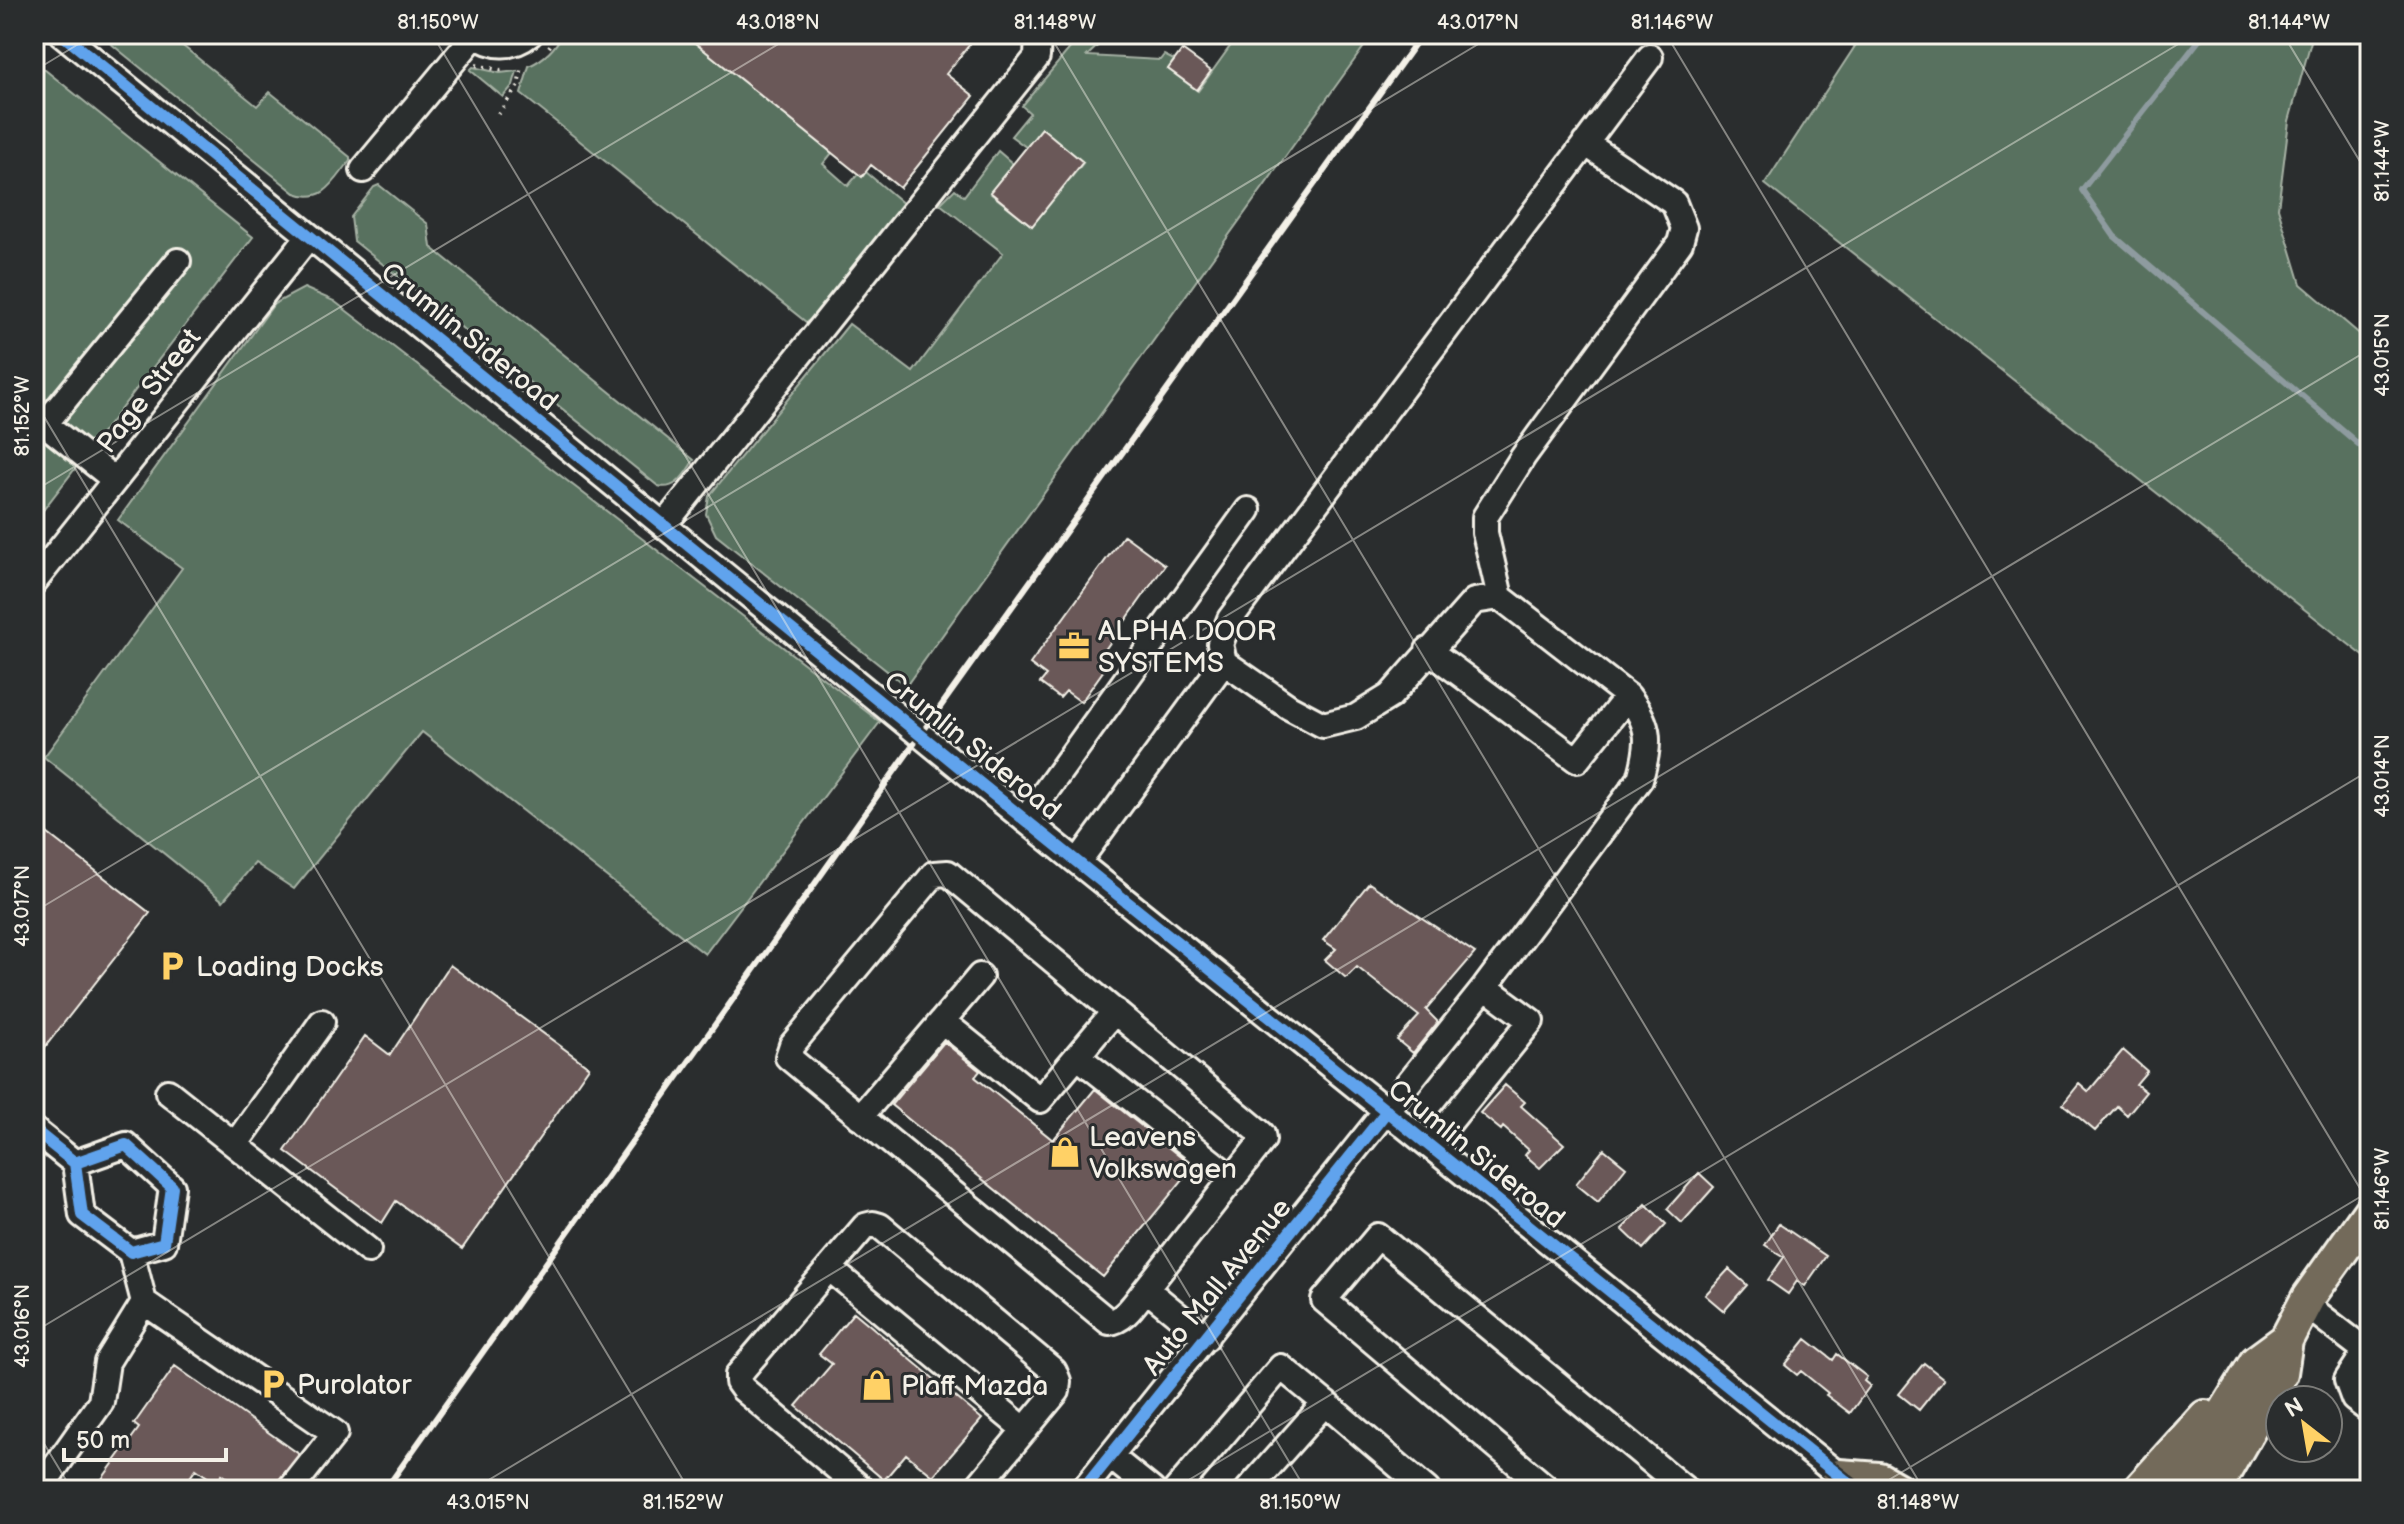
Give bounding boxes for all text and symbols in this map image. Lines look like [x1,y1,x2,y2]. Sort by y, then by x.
text: 81.150°W [397,11,479,35]
text: 43.018°N [736,11,820,35]
text: 81.148°W [1014,11,1096,35]
text: 43.017°N [1437,11,1519,35]
text: 81.146°W [1631,11,1713,35]
text: 81.144°W [2248,11,2330,35]
text: 81.144°W [2371,120,2395,202]
street label: Crumlin Sideroad [374,256,564,419]
text: 43.015°N [2371,313,2395,397]
street label: Page Street [90,322,208,460]
text: 81.152°W [11,375,35,457]
place label: ALPHA DOOR SYSTEMS [1098,615,1276,680]
office icon: ALPHA DOOR SYSTEMS [1057,629,1091,663]
street label: Crumlin Sideroad [877,665,1067,828]
text: 43.014°N [2371,734,2395,818]
text: 43.017°N [11,865,35,947]
parking icon: Loading Docks [155,949,189,983]
place label: Loading Docks [196,951,384,984]
street label: Crumlin Sideroad [1381,1073,1571,1236]
place label: Leavens Volkswagen [1089,1121,1237,1186]
shop icon: Leavens Volkswagen [1048,1135,1082,1169]
text: 81.146°W [2371,1148,2395,1230]
street label: Auto Mall Avenue [1136,1192,1298,1382]
text: 43.016°N [11,1284,35,1368]
parking icon: Purolator [256,1367,290,1401]
shop icon: Plaff Mazda [860,1368,894,1402]
place label: Purolator [297,1369,412,1402]
place label: Plaff Mazda [901,1370,1048,1403]
north arrow [2264,1384,2344,1464]
text: N [2280,1392,2309,1424]
scale bar [64,1412,226,1462]
text: 50 m [76,1426,130,1455]
text: 43.015°N [446,1491,530,1515]
text: 81.152°W [642,1491,724,1515]
text: 81.150°W [1259,1491,1341,1515]
text: 81.148°W [1877,1491,1959,1515]

